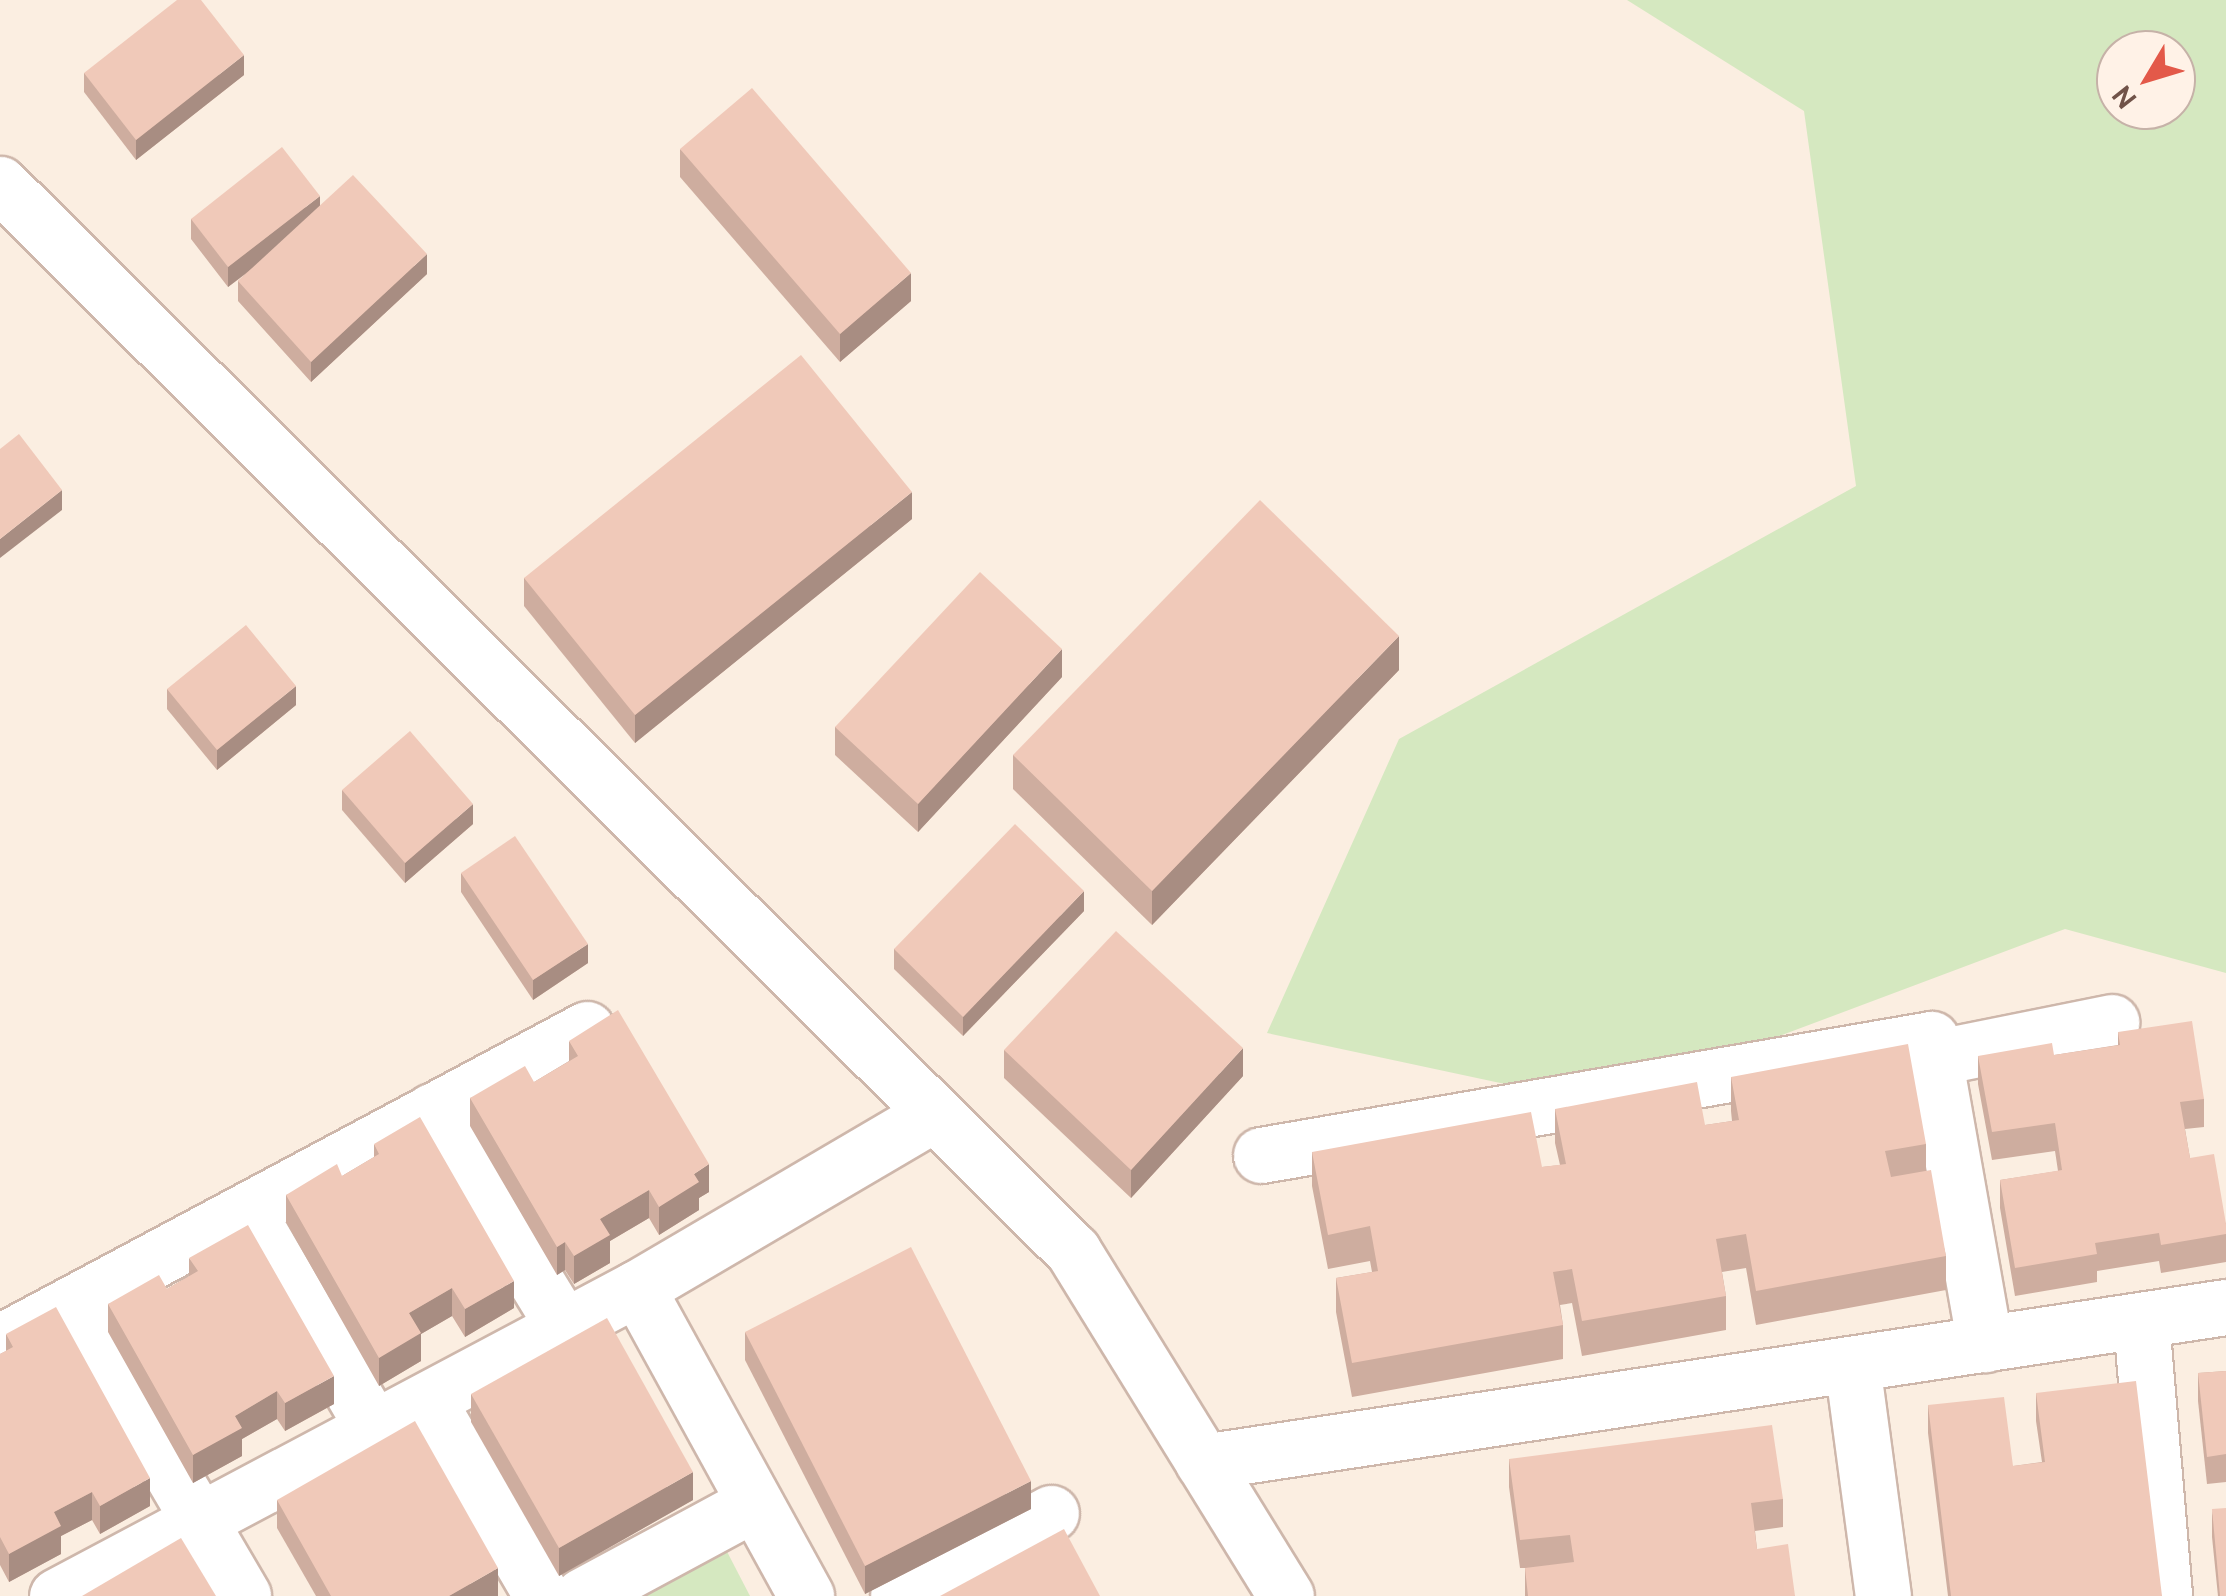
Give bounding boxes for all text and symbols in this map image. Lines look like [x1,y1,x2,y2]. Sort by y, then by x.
north arrow [2096,30,2196,130]
text: N [2104,79,2143,116]

